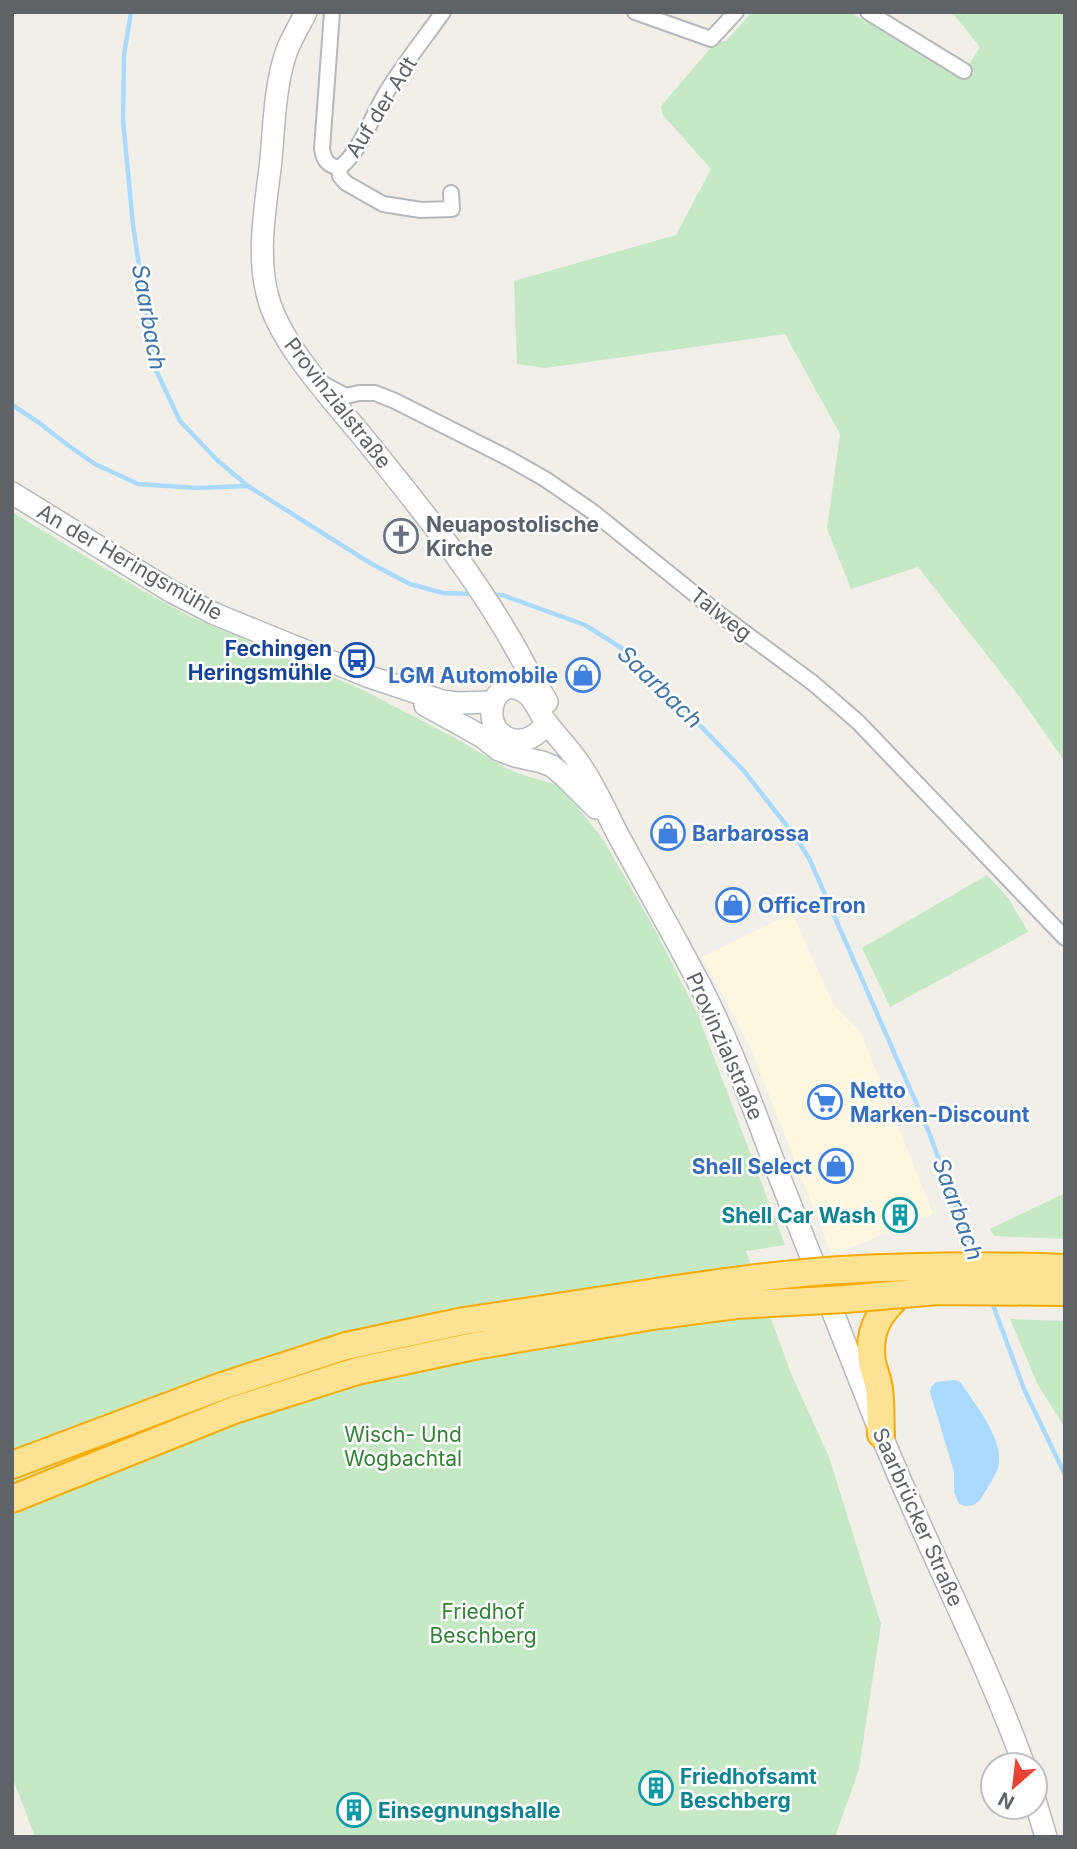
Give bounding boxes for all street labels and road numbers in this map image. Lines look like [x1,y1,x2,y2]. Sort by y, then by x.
street label: Auf der Adt [340,52,422,162]
street label: Provinzialstraße [279,333,397,473]
street label: An der Heringsmühle [33,499,227,625]
street label: Talweg [685,582,757,646]
street label: Provinzialstraße [681,968,769,1124]
street label: Saarbrücker Straße [867,1424,969,1610]

